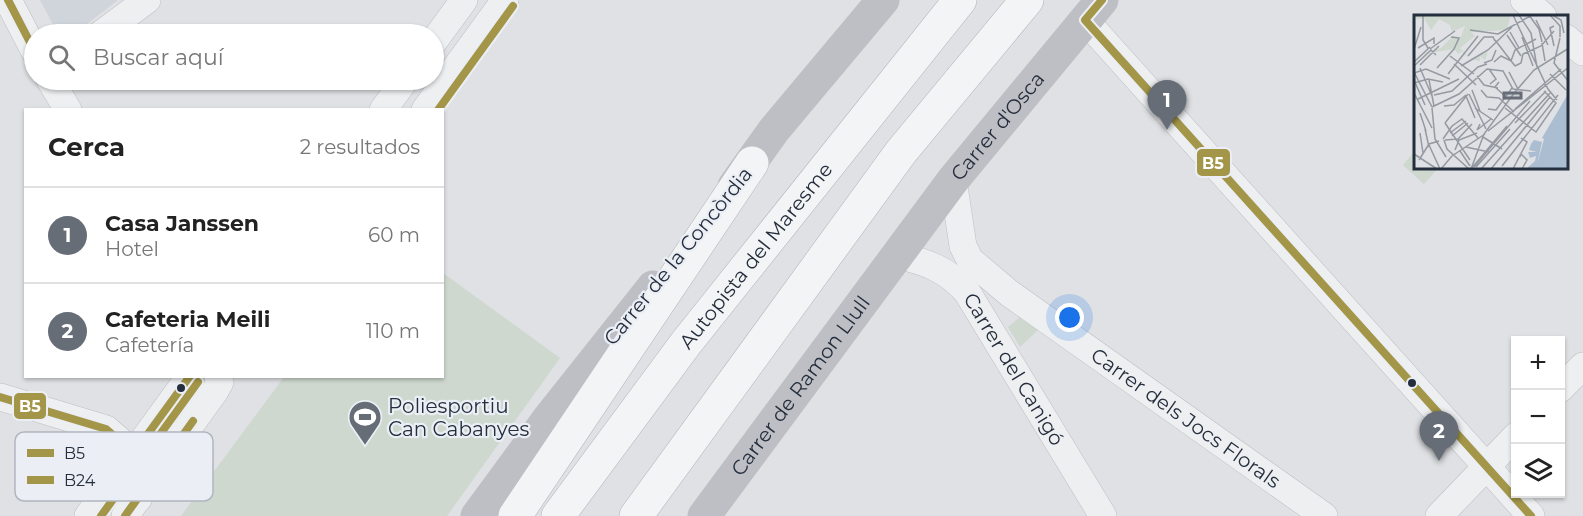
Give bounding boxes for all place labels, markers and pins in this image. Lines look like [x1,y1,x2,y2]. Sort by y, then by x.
pin: 1 [1148,80,1186,130]
unlabelled marker [1406,377,1418,389]
unlabelled marker [175,382,187,394]
place label: Poliesportiu Can Cabanyes [388,394,529,441]
sports icon: Poliesportiu Can Cabanyes [347,399,383,446]
pin: 2 [1420,412,1458,461]

